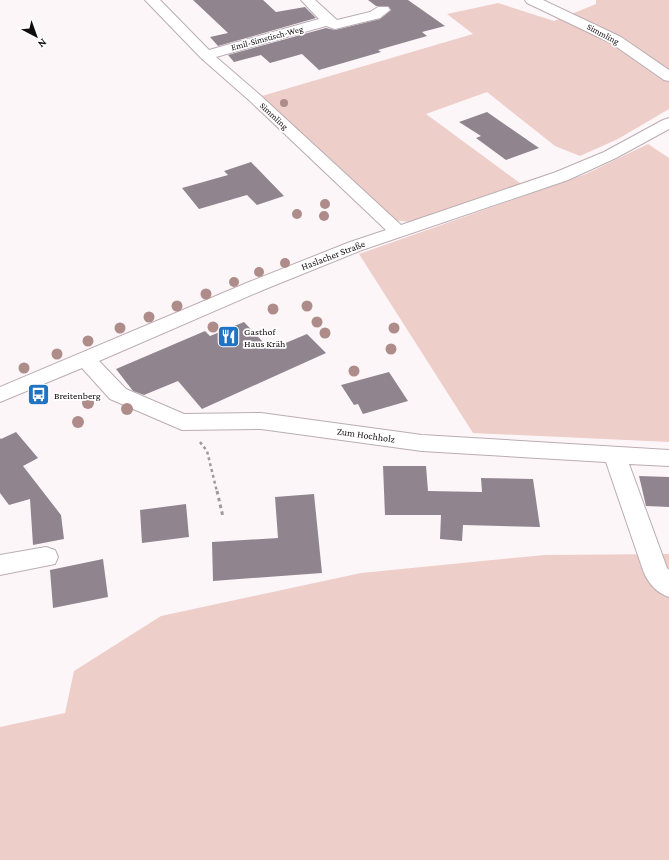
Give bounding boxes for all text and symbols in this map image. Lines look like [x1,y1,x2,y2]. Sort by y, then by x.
north arrow [16,16,56,56]
street label: Simmling [585,21,621,47]
street label: Emil-Simstisch-Weg [230,23,305,52]
text: N [35,37,49,51]
street label: Simmling [258,100,291,132]
street label: Haslacher Straße [299,238,367,272]
restaurant icon: Gasthof Haus Kräh [215,324,241,350]
place label: Gasthof Haus Kräh [244,326,286,349]
bus stop icon: Breitenberg [25,382,51,408]
place label: Breitenberg [54,390,101,401]
street label: Zum Hochholz [336,425,396,445]

